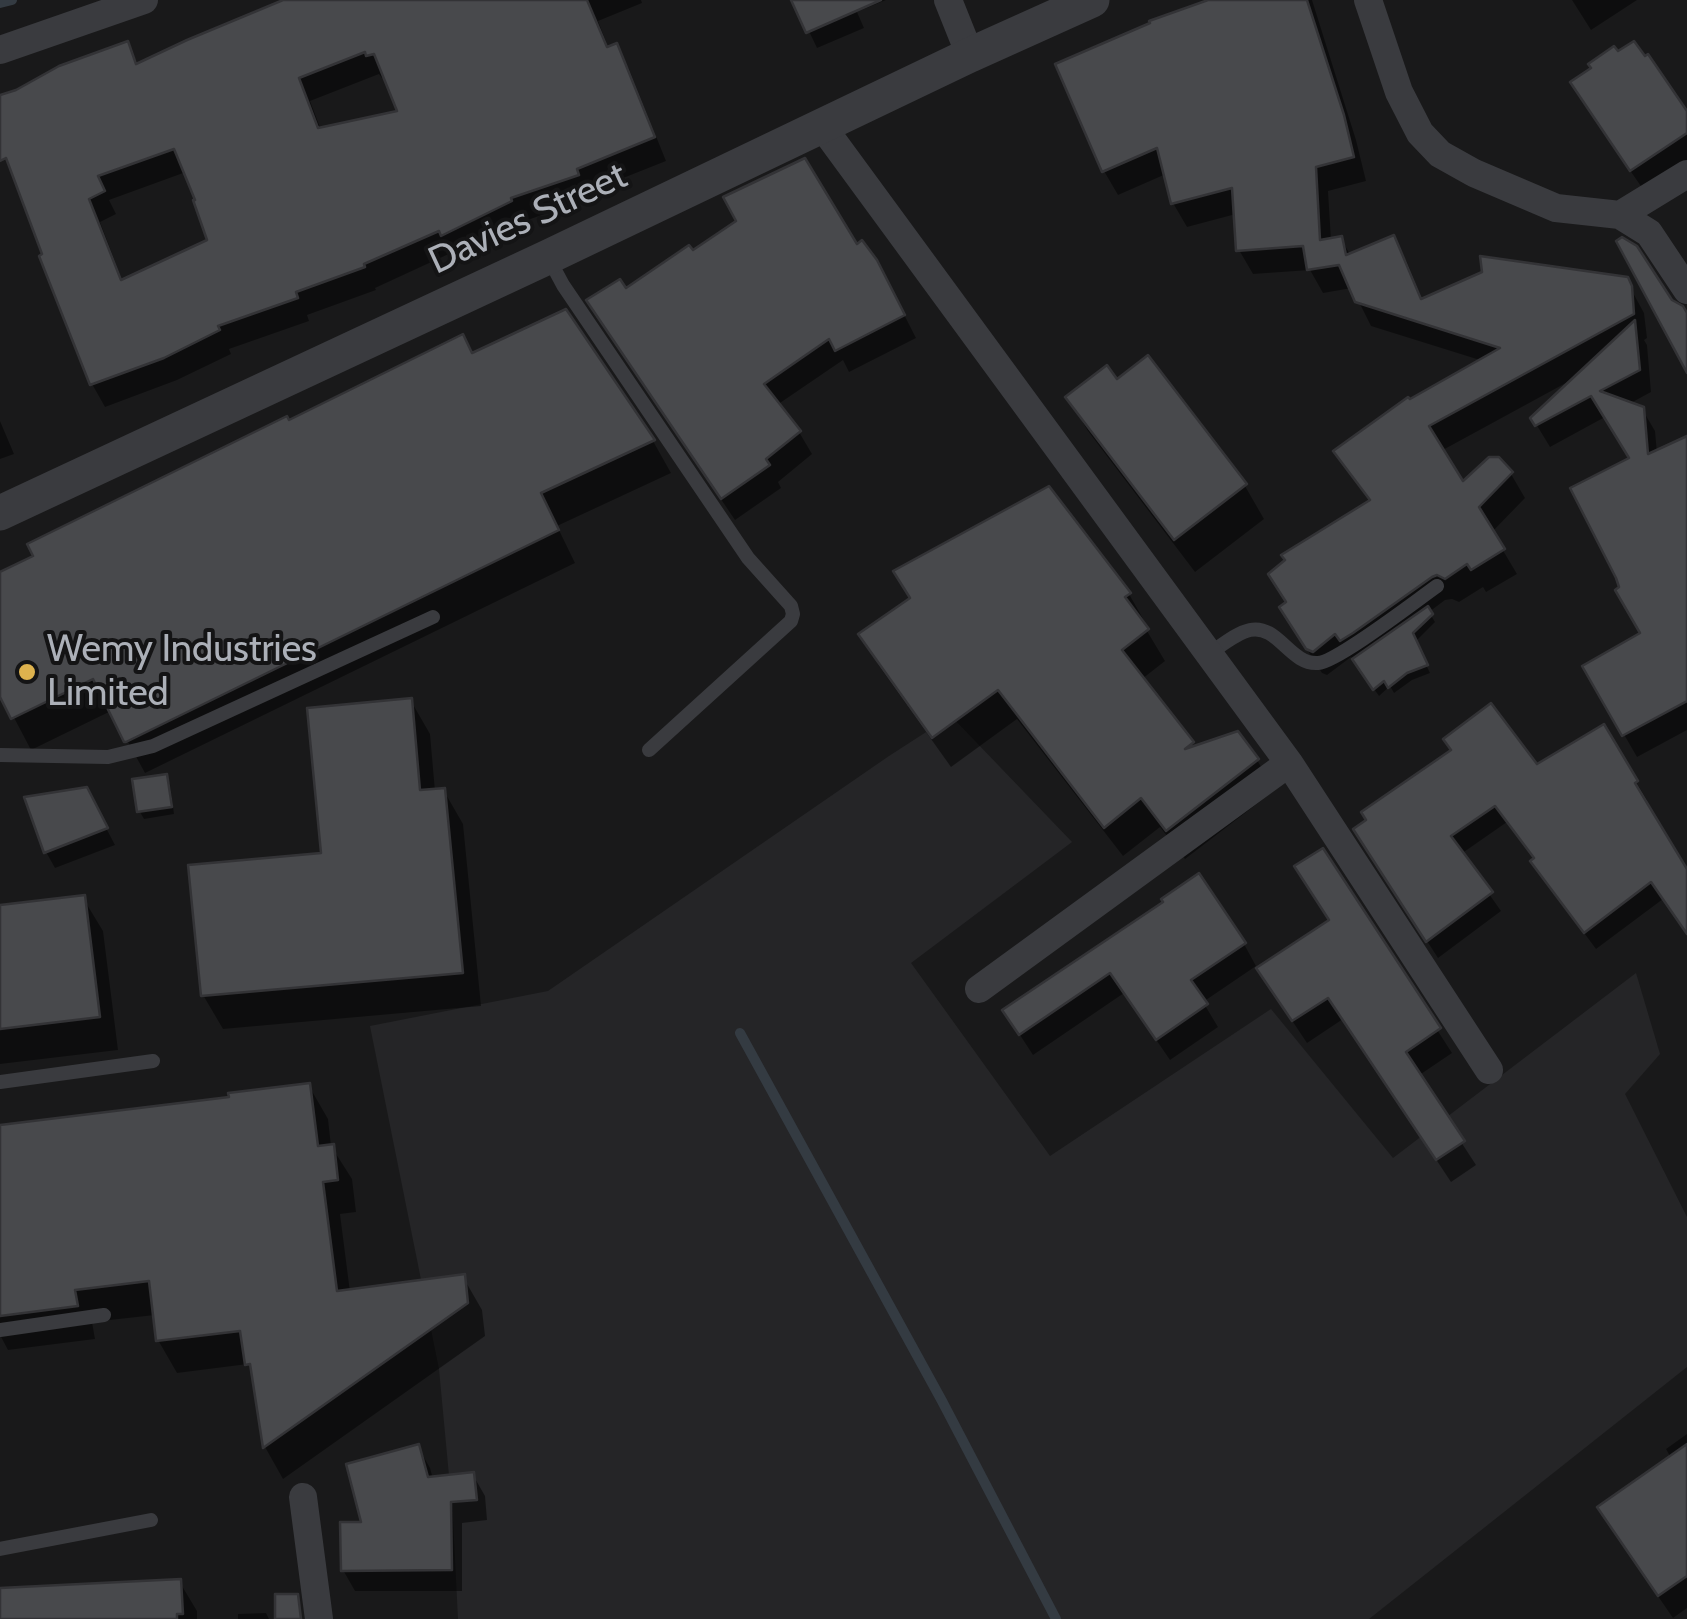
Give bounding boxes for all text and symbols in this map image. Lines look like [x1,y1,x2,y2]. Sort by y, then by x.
street label: Davies Street [422,153,634,285]
place label: Wemy Industries Limited [47,627,317,716]
marker: Wemy Industries Limited [16,661,38,683]

